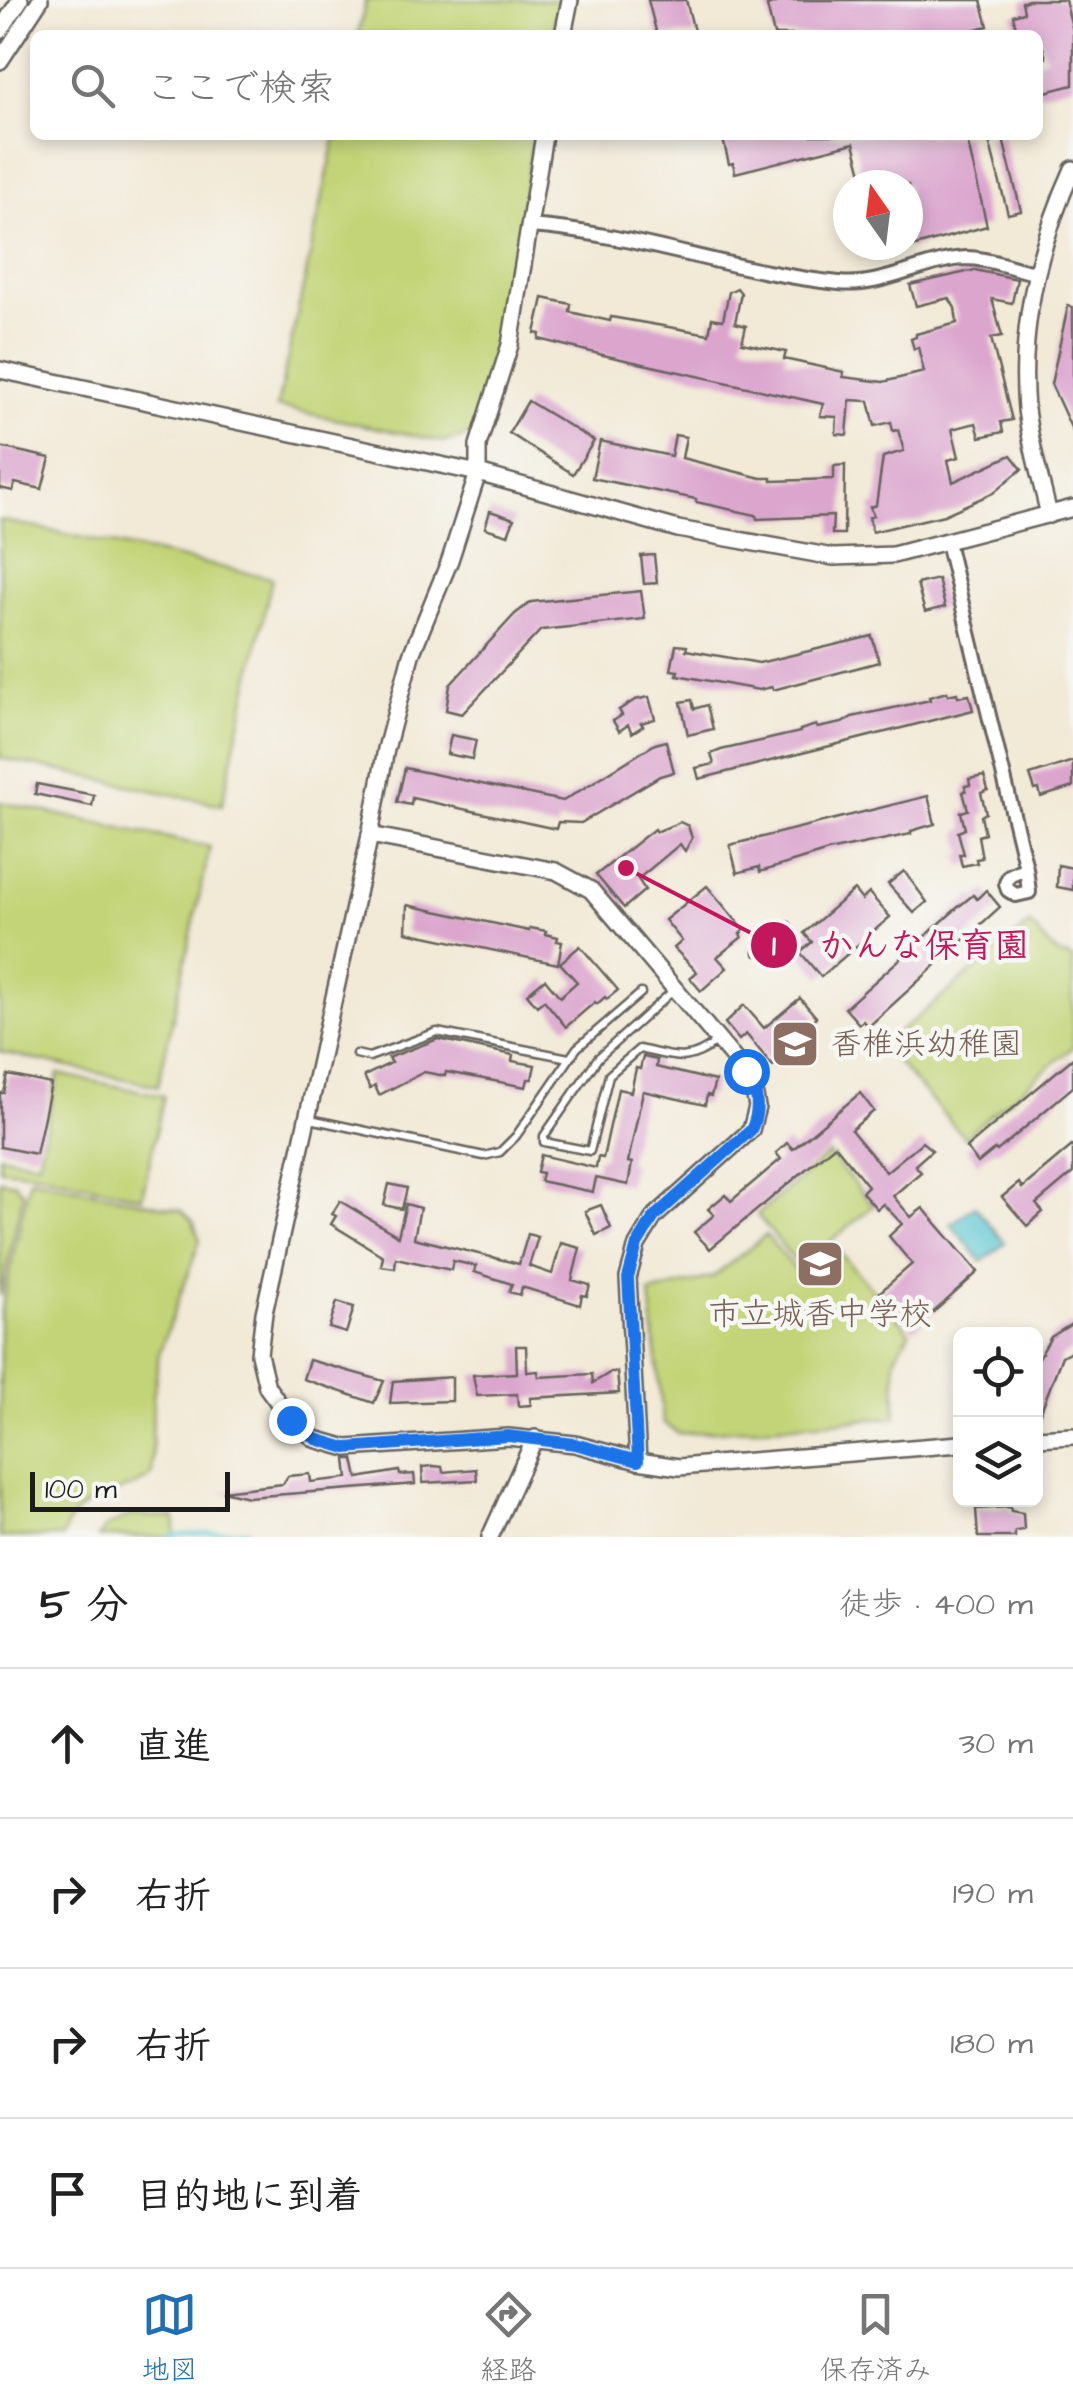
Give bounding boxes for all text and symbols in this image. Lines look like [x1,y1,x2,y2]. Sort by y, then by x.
search box [30,30,1043,140]
icon: search [65,58,120,113]
text: ここで検索 [145,63,335,115]
north arrow [833,170,923,260]
callout: かんな保育園 [749,912,1049,977]
text: かんな保育園 [819,922,1029,971]
text: 1 [772,925,776,967]
school or university icon: 香椎浜幼稚園 [769,1018,821,1070]
place label: 香椎浜幼稚園 [830,1022,1022,1067]
route start [724,1049,770,1095]
school or university icon: 市立城香中学校 [794,1238,846,1290]
place label: 市立城香中学校 [708,1292,932,1337]
map controls [953,1327,1043,1507]
button: locate [953,1327,1043,1417]
route end [269,1398,315,1444]
button: layers [953,1417,1043,1507]
scale bar [30,1467,230,1512]
text: 100 m [45,1470,117,1509]
text: 5 分 [40,1577,129,1635]
text: 徒歩 · 400 m [839,1582,1033,1627]
icon: ahead [40,1716,95,1771]
text: 直進 [135,1721,211,1773]
text: 30 m [959,1721,1033,1766]
icon: right [40,1866,95,1921]
text: 右折 [135,1871,211,1923]
text: 190 m [953,1871,1033,1916]
icon: right [40,2016,95,2071]
text: 右折 [135,2021,211,2073]
text: 180 m [950,2021,1033,2066]
icon: arrive [40,2166,95,2221]
text: 目的地に到着 [135,2171,363,2223]
tab: 地図 [141,2287,198,2390]
tab: 経路 [480,2287,537,2390]
tab: 保存済み [819,2287,932,2390]

